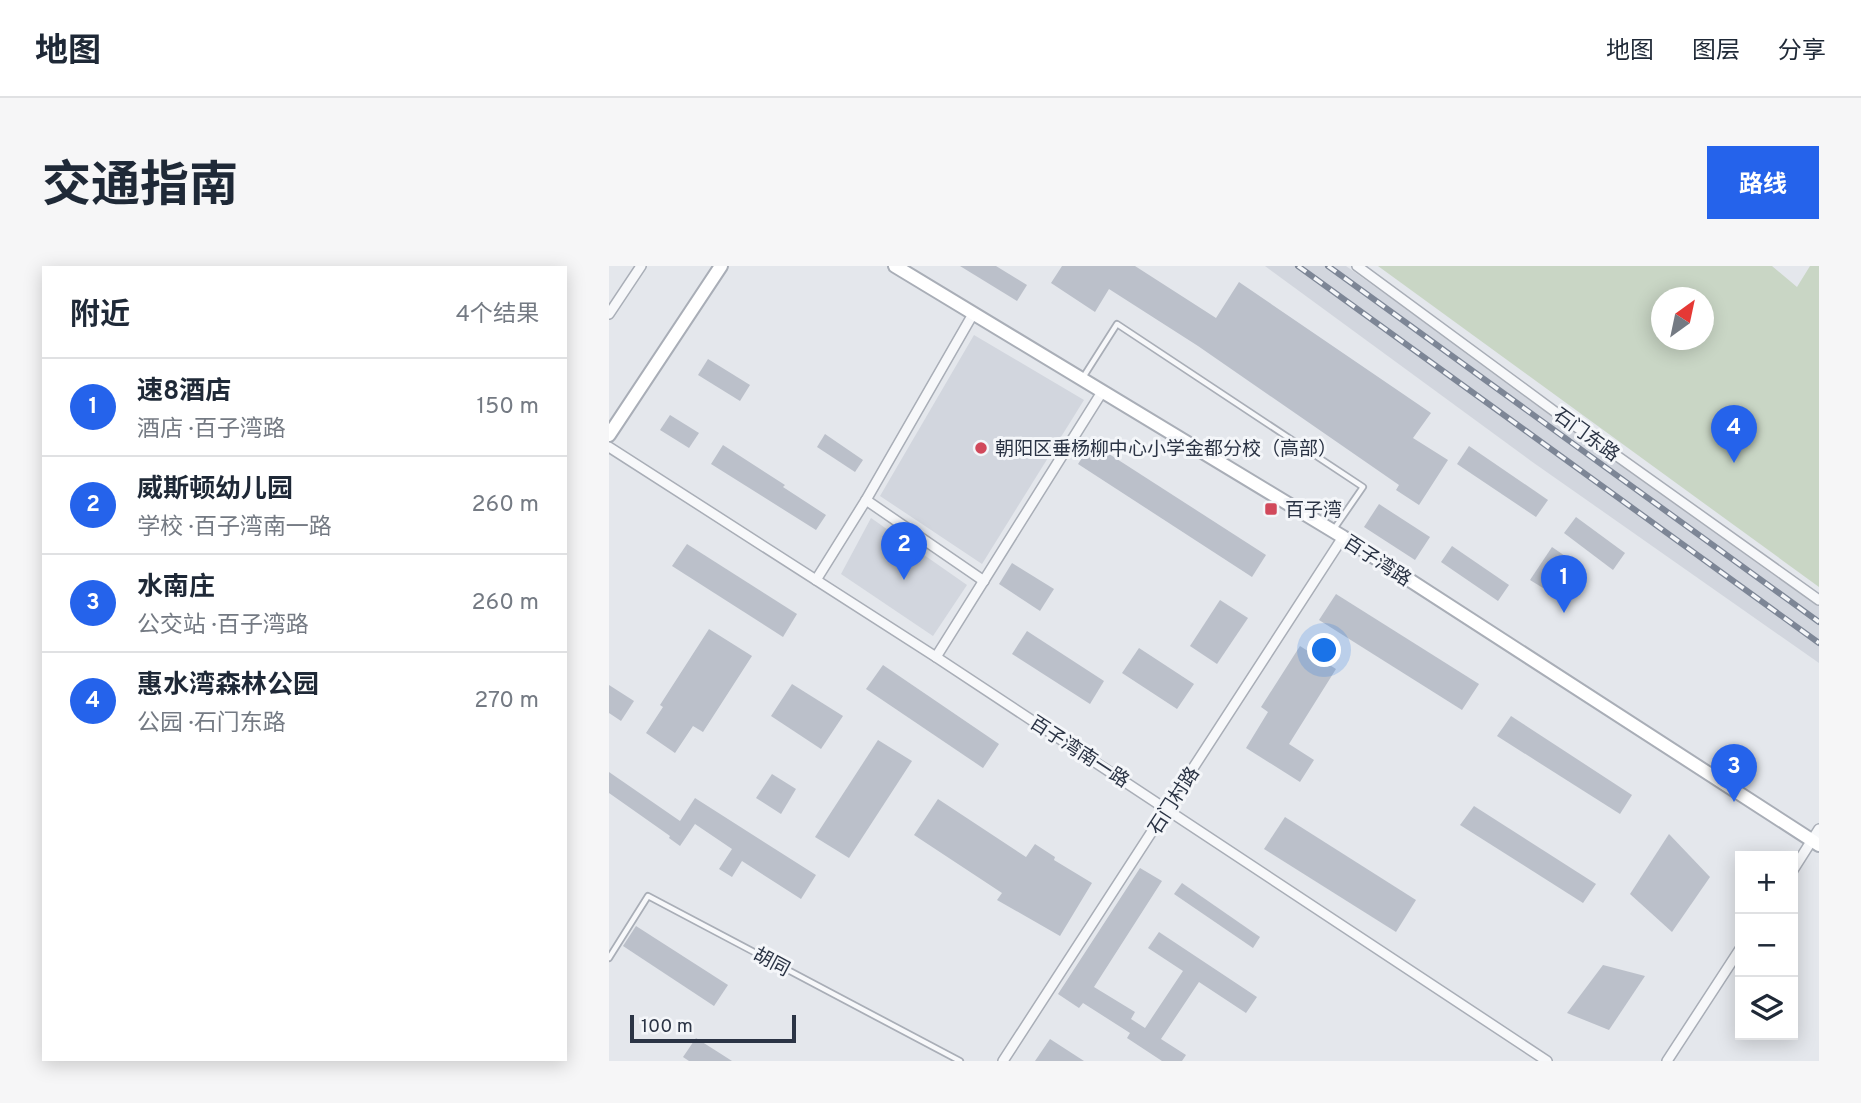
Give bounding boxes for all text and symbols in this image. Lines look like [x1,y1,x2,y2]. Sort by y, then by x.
text: 地图 [35,32,101,74]
text: 地图 [1606,37,1654,67]
text: 图层 [1692,37,1740,67]
text: 分享 [1778,37,1826,67]
button: 路线 [1707,146,1819,219]
text: 交通指南 [42,158,238,220]
north arrow [1651,287,1714,350]
text: 附近 [70,298,130,335]
text: 4个结果 [456,301,539,330]
text: 速8酒店 [137,376,231,409]
text: 1 [88,393,98,422]
text: 150 m [477,393,539,422]
street label: 石门东路 [1548,404,1624,468]
pin: 4 [1711,405,1757,463]
text: 酒店 · 百子湾路 [137,416,286,445]
place label: 朝阳区垂杨柳中心小学金都分校（高部） [995,438,1337,462]
marker: 朝阳区垂杨柳中心小学金都分校（高部） [973,440,989,456]
text: 威斯顿幼儿园 [137,474,293,507]
text: 2 [86,491,100,520]
text: 260 m [472,491,539,520]
place label: 百子湾 [1285,499,1342,523]
marker: 百子湾 [1263,501,1279,517]
text: 学校 · 百子湾南一路 [137,514,332,543]
pin: 2 [881,522,927,580]
street label: 百子湾路 [1338,531,1415,592]
pin: 1 [1541,555,1587,613]
text: 水南庄 [137,572,215,605]
text: 3 [86,589,100,618]
text: 260 m [472,589,539,618]
text: 公交站 · 百子湾路 [137,612,309,641]
your location [1307,633,1341,667]
text: 惠水湾森林公园 [137,670,319,703]
text: 4 [86,687,100,716]
text: 270 m [474,687,539,716]
text: 公园 · 石门东路 [137,710,286,739]
street label: 百子湾南一路 [1025,712,1133,794]
pin: 3 [1711,744,1757,802]
street label: 石门村路 [1144,763,1205,840]
map controls [1735,851,1798,1040]
button: + [1735,851,1798,914]
button: − [1735,914,1798,977]
street label: 胡同 [749,943,793,982]
button: layers [1735,977,1798,1040]
scale bar [630,1012,796,1044]
text: 100 m [641,1015,693,1039]

